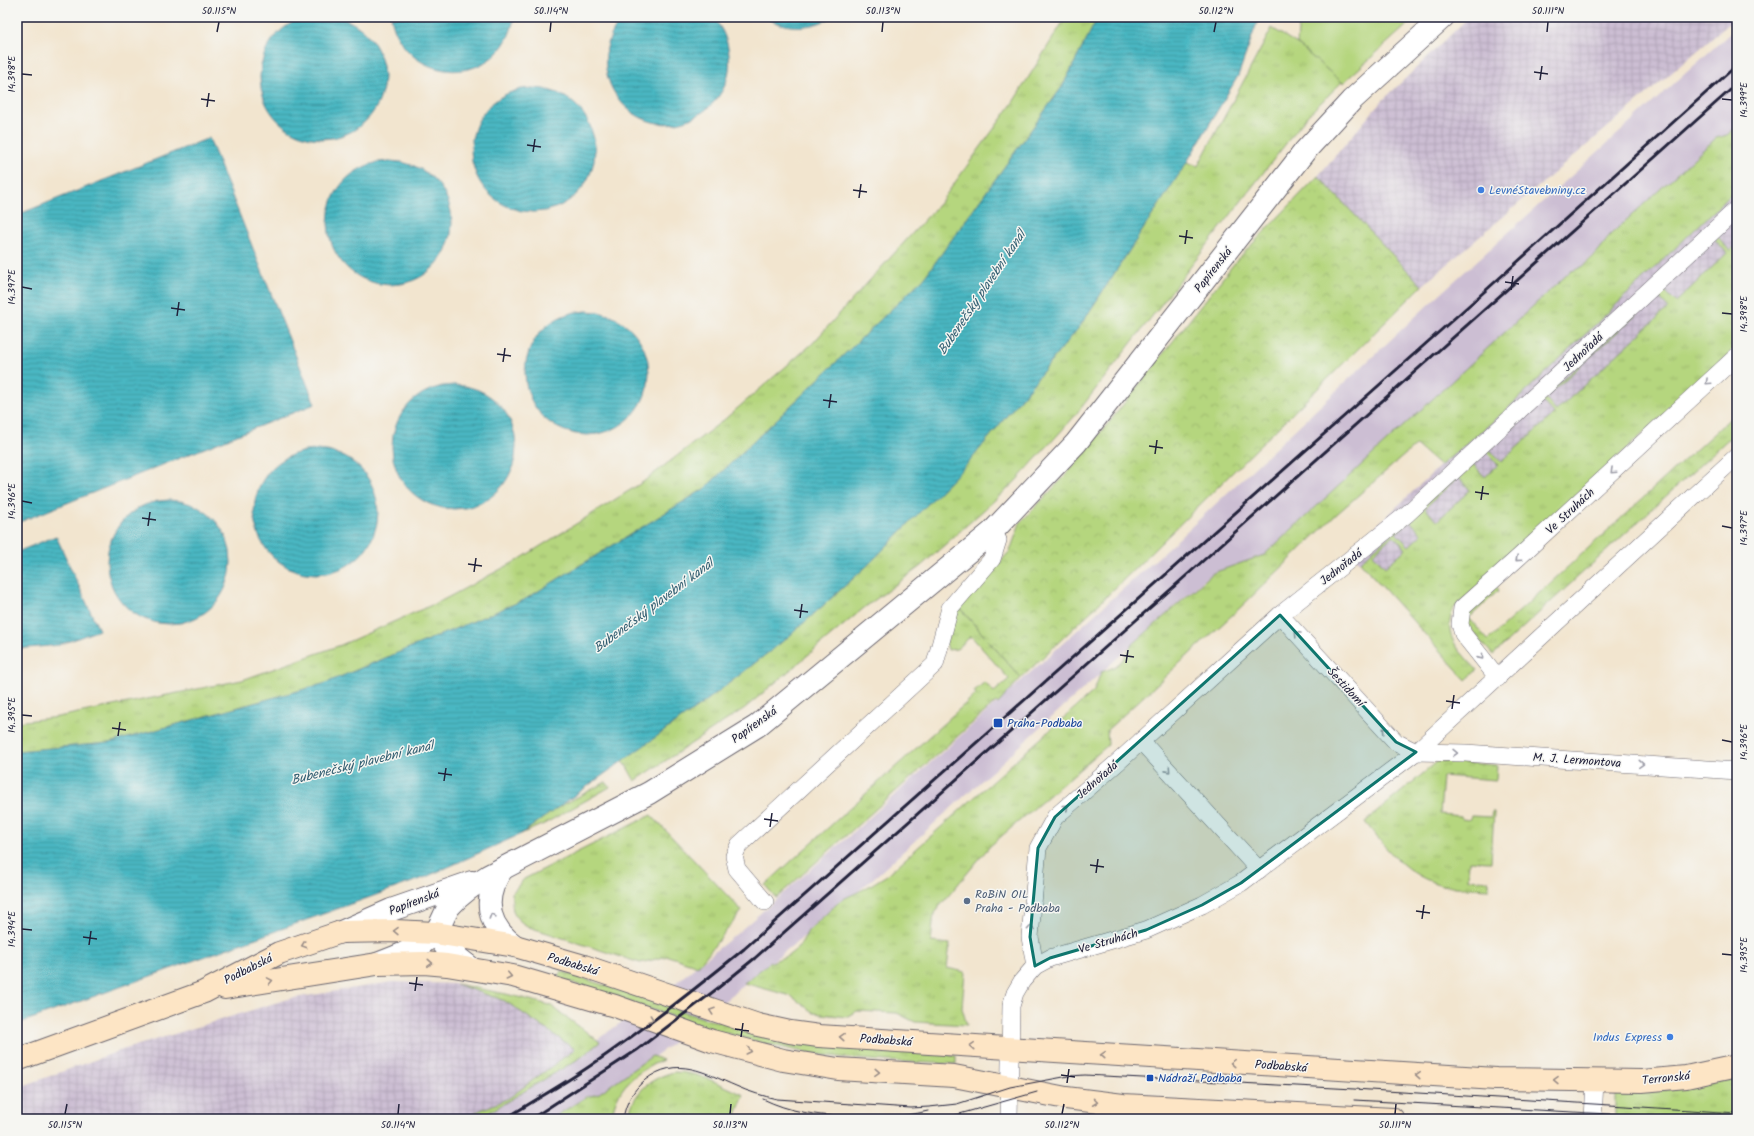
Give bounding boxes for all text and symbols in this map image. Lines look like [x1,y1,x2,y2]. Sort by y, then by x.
text: 50.115°N [202,3,236,19]
text: 50.114°N [534,3,569,19]
text: 50.113°N [866,3,901,19]
text: 50.112°N [1199,3,1234,19]
text: 50.111°N [1532,3,1564,19]
text: 14.398°E [4,54,20,92]
text: 14.399°E [1736,81,1752,118]
place label: LevnéStavebniny.cz [1489,181,1586,200]
marker: LevnéStavebniny.cz [1476,185,1486,195]
water label: Bubenečský plavební kanál [933,224,1033,359]
street label: Papírenská [1190,243,1238,297]
text: 14.397°E [4,268,20,305]
text: 14.398°E [1736,294,1752,332]
street label: Jednořadá [1559,327,1609,376]
one-way arrow [1706,378,1713,385]
one-way arrow [1610,466,1618,473]
text: 14.396°E [4,482,20,519]
street label: Ve Struhách [1541,484,1599,539]
text: 14.397°E [1736,509,1752,546]
street label: Jednořadá [1316,544,1368,590]
water label: Bubenečský plavební kanál [589,552,721,659]
one-way arrow [1515,554,1522,561]
one-way arrow [1294,631,1302,639]
one-way arrow [1476,652,1483,660]
street label: Šestidomí [1322,663,1370,713]
text: 14.395°E [4,696,20,733]
street label: Papírenská [727,701,782,749]
place label: Praha-Podbaba [1007,714,1083,733]
marker: Praha-Podbaba [992,717,1004,729]
text: 14.396°E [1736,723,1752,760]
one-way arrow [1383,727,1390,734]
water label: Bubenečský plavební kanál [289,735,438,791]
street label: M. J. Lermontova [1532,748,1622,773]
one-way arrow [1452,749,1458,757]
street label: Jednořadá [1072,756,1123,804]
one-way arrow [1638,760,1644,769]
one-way arrow [1163,765,1170,773]
one-way arrow [1061,804,1069,812]
street label: Papírenská [386,884,444,921]
place label: RoBiN OIL Praha - Podbaba [975,885,1060,918]
marker: RoBiN OIL Praha - Podbaba [962,896,972,906]
text: 14.394°E [4,910,20,947]
one-way arrow [488,913,497,920]
street label: Ve Struhách [1076,924,1140,959]
one-way arrow [1027,925,1036,931]
one-way arrow [393,927,399,935]
text: 14.395°E [1736,936,1752,973]
one-way arrow [300,940,307,948]
street label: Podbabská [220,948,277,990]
street label: Podbabská [545,948,602,982]
one-way arrow [427,959,433,968]
one-way arrow [506,971,512,979]
one-way arrow [267,977,273,985]
one-way arrow [709,1007,716,1015]
one-way arrow [648,1015,655,1023]
place label: Indus Express [1593,1028,1662,1047]
street label: Podbabská [859,1029,914,1052]
marker: Indus Express [1665,1032,1675,1042]
one-way arrow [839,1033,845,1042]
one-way arrow [968,1042,975,1051]
one-way arrow [746,1046,753,1055]
one-way arrow [1100,1050,1106,1059]
street label: Podbabská [1254,1055,1309,1078]
one-way arrow [1230,1058,1236,1067]
street label: Terronská [1641,1066,1692,1090]
one-way arrow [874,1068,880,1076]
place label: Nádraží Podbaba [1158,1069,1242,1088]
one-way arrow [1415,1070,1421,1079]
marker: Nádraží Podbaba [1145,1073,1155,1083]
one-way arrow [1553,1076,1559,1085]
one-way arrow [1091,1097,1098,1106]
text: 50.115°N [48,1117,82,1133]
text: 50.114°N [381,1117,416,1133]
text: 50.113°N [713,1117,748,1133]
text: 50.112°N [1045,1117,1080,1133]
text: 50.111°N [1379,1117,1411,1133]

